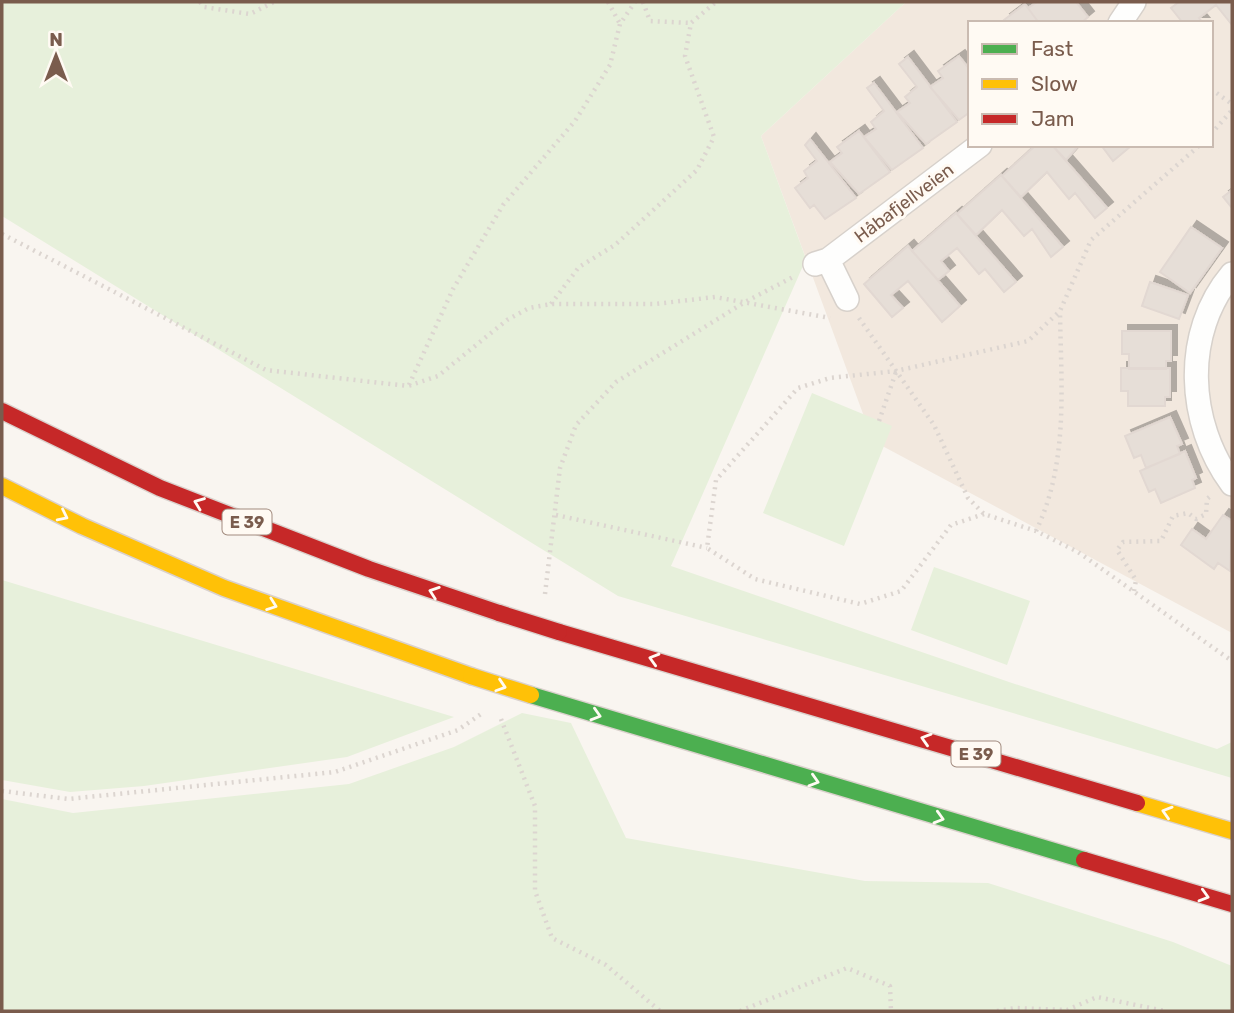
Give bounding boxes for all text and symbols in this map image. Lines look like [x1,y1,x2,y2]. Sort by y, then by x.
north arrow [21,21,91,91]
legend [968,21,1213,147]
text: N [49,28,63,51]
text: Fast [1031,36,1073,61]
text: Slow [1031,71,1078,96]
text: Jam [1031,106,1075,131]
street label: Håbafjellveien [850,158,958,248]
one-way arrow [193,497,205,511]
one-way arrow [56,508,68,522]
road number: E 39 [222,509,272,534]
one-way arrow [429,586,441,600]
one-way arrow [266,597,278,611]
one-way arrow [648,653,660,667]
one-way arrow [494,678,507,692]
one-way arrow [590,707,602,722]
one-way arrow [920,733,932,748]
road number: E 39 [951,741,1000,766]
one-way arrow [808,772,820,787]
one-way arrow [1161,805,1173,820]
one-way arrow [933,809,945,824]
one-way arrow [1198,888,1210,902]

